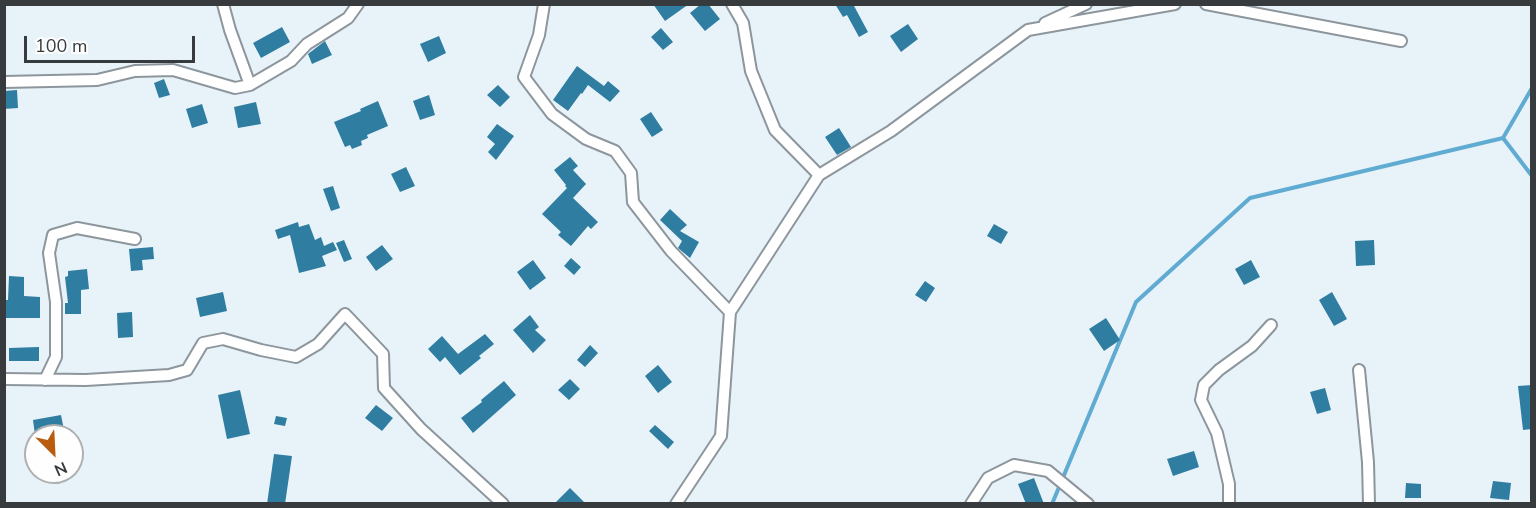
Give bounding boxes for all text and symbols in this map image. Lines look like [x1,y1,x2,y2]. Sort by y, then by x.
scale bar [27,24,198,62]
text: 100 m [35,34,87,58]
north arrow [24,424,84,484]
text: N [51,456,70,481]

